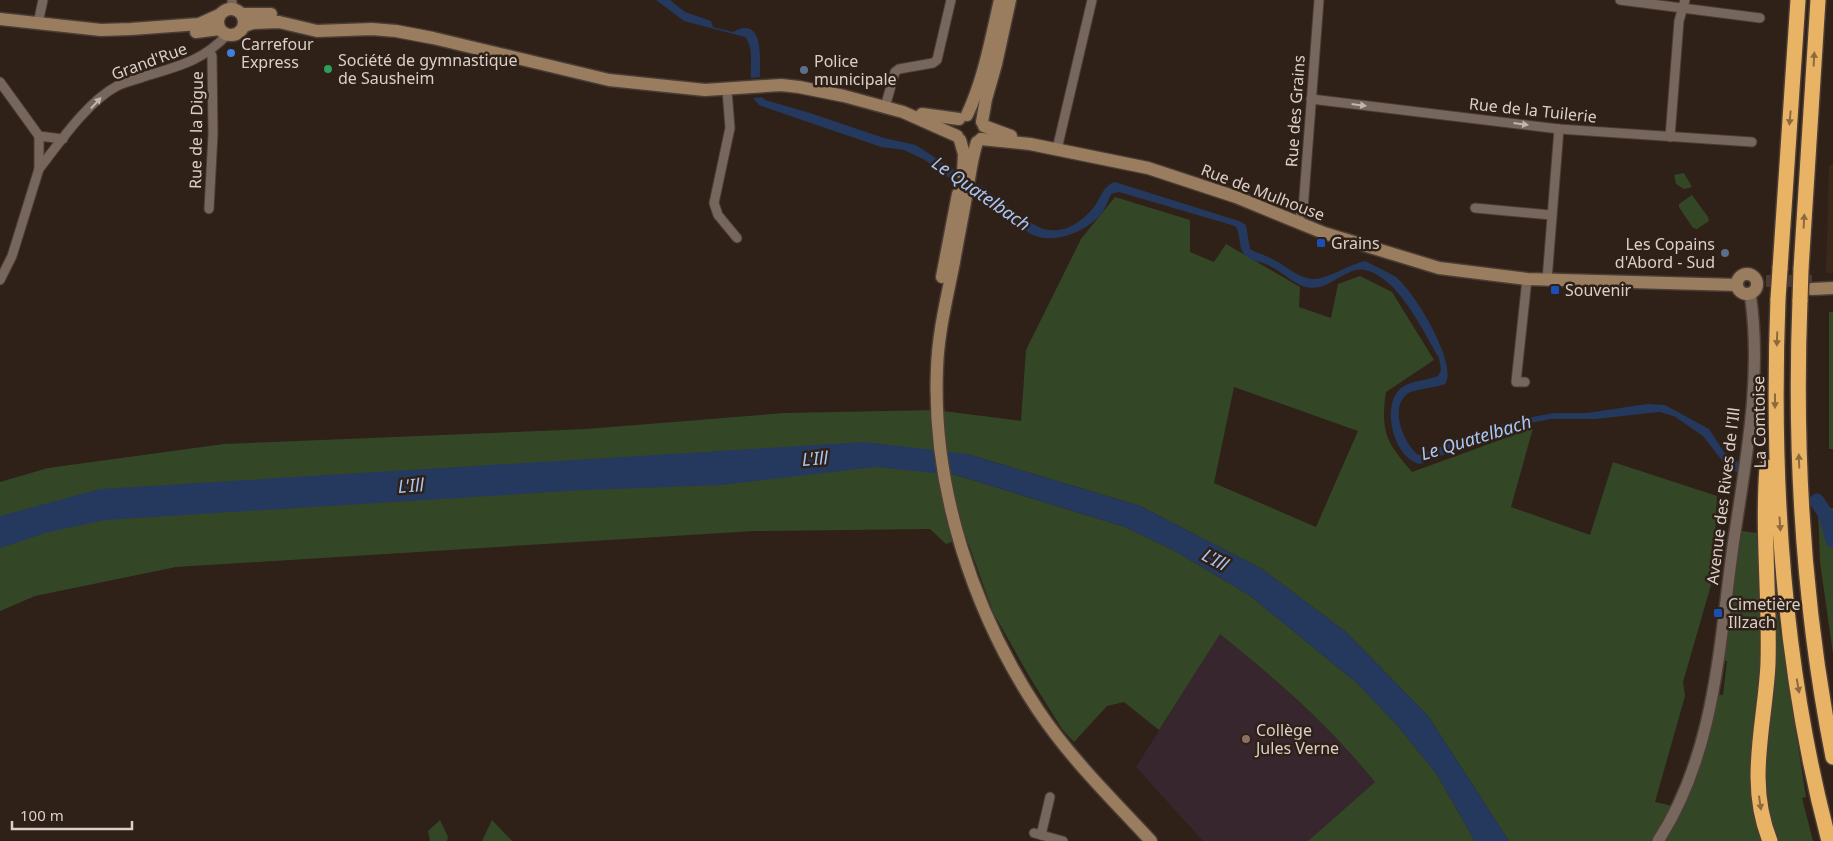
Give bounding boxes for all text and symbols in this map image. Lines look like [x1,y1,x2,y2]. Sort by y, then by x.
place label: Carrefour Express [241,33,314,73]
street label: Grand'Rue [108,37,190,85]
marker: Carrefour Express [225,47,237,59]
place label: Société de gymnastique de Sausheim [338,49,517,89]
place label: Police municipale [814,50,897,90]
one-way arrow [1811,50,1819,66]
street label: Rue des Grains [1280,54,1310,168]
marker: Société de gymnastique de Sausheim [322,63,334,75]
marker: Police municipale [798,64,810,76]
street label: Rue de la Digue [184,71,208,189]
street label: Rue de la Tuilerie [1468,92,1598,128]
one-way arrow [90,97,102,109]
one-way arrow [1352,101,1368,109]
one-way arrow [1786,111,1794,127]
one-way arrow [1513,120,1529,128]
water label: Le Quatelbach [928,150,1035,236]
street label: Rue de Mulhouse [1198,158,1328,226]
one-way arrow [1800,212,1808,228]
place label: Grains [1331,232,1380,254]
place label: Les Copains d'Abord - Sud [1615,233,1715,273]
marker: Grains [1315,237,1327,249]
marker: Les Copains d'Abord - Sud [1719,247,1731,259]
place label: Souvenir [1565,279,1632,301]
marker: Souvenir [1549,284,1561,296]
one-way arrow [1772,332,1780,348]
street label: La Comtoise [1747,376,1771,468]
one-way arrow [1771,394,1779,410]
street label: Avenue des Rives de l'Ill [1701,406,1745,586]
water label: Le Quatelbach [1417,409,1534,465]
water label: L'Ill [801,445,829,471]
one-way arrow [1794,453,1802,469]
water label: L'Ill [397,472,425,498]
one-way arrow [1777,517,1785,533]
water label: L'Ill [1198,542,1233,576]
place label: Cimetière Illzach [1728,593,1800,633]
marker: Cimetière Illzach [1712,607,1724,619]
one-way arrow [1794,678,1802,694]
place label: Collège Jules Verne [1254,719,1339,759]
marker: Collège Jules Verne [1240,733,1252,745]
one-way arrow [1756,795,1764,811]
scale bar [12,798,132,830]
text: 100 m [20,805,64,825]

